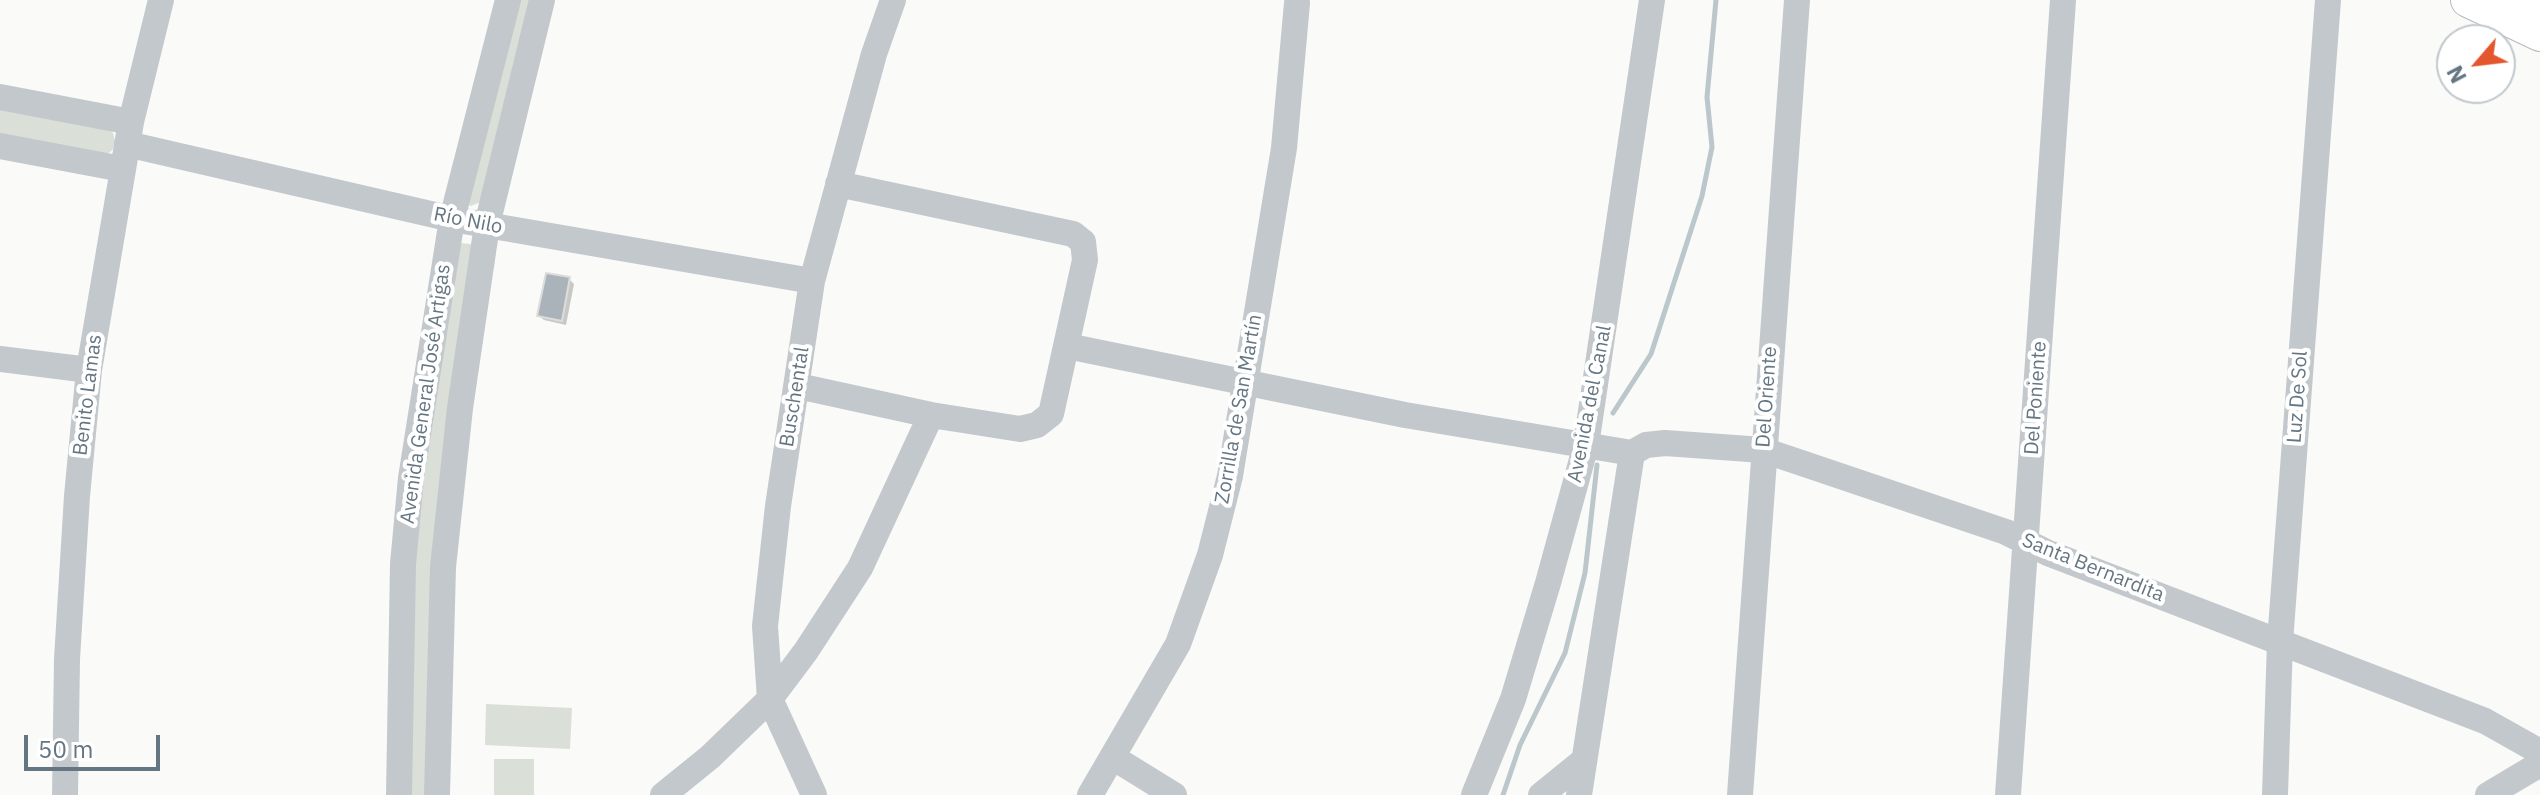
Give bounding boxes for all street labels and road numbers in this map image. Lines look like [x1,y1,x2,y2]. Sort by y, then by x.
street label: Río Nilo [432,203,504,239]
street label: Avenida General José Artigas [396,263,456,525]
street label: Zorrilla de San Martín [1211,312,1267,506]
street label: Avenida del Canal [1563,323,1617,485]
street label: Benito Lamas [69,333,107,457]
street label: Del Poniente [2020,340,2052,456]
street label: Buschental [775,345,815,449]
street label: Del Oriente [1751,346,1783,448]
street label: Luz De Sol [2283,350,2313,444]
street label: Santa Bernardita [2018,529,2168,607]

